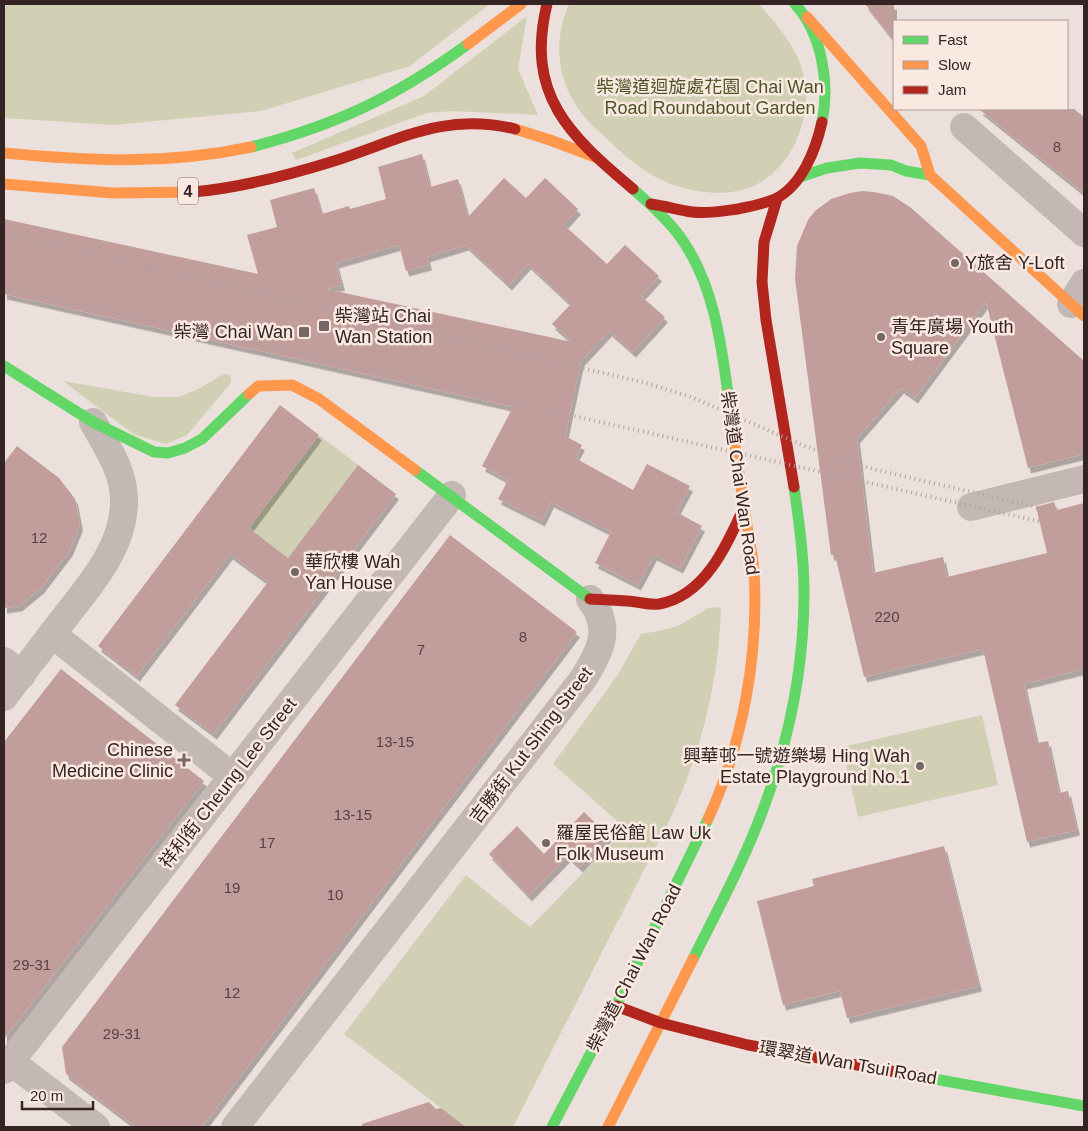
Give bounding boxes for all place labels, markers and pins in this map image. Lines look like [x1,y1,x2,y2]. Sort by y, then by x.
place label: Y旅舍 Y-Loft [965,253,1064,273]
marker: Y旅舍 Y-Loft [949,257,961,269]
place label: 柴灣站 Chai Wan Station [335,306,432,347]
place label: 青年廣場 Youth Square [891,317,1013,358]
marker: 柴灣站 Chai Wan Station [317,319,331,333]
place label: 柴灣 Chai Wan [174,322,293,342]
marker: 柴灣 Chai Wan [297,325,311,339]
marker: 青年廣場 Youth Square [875,331,887,343]
place label: 華欣樓 Wah Yan House [305,552,400,593]
marker: 華欣樓 Wah Yan House [289,566,301,578]
place label: Chinese Medicine Clinic [52,740,173,781]
place label: 興華邨一號遊樂場 Hing Wah Estate Playground No.1 [683,746,910,787]
marker: Chinese Medicine Clinic [177,753,191,767]
marker: 興華邨一號遊樂場 Hing Wah Estate Playground No.1 [914,760,926,772]
place label: 羅屋民俗館 Law Uk Folk Museum [556,823,712,864]
marker: 羅屋民俗館 Law Uk Folk Museum [540,837,552,849]

